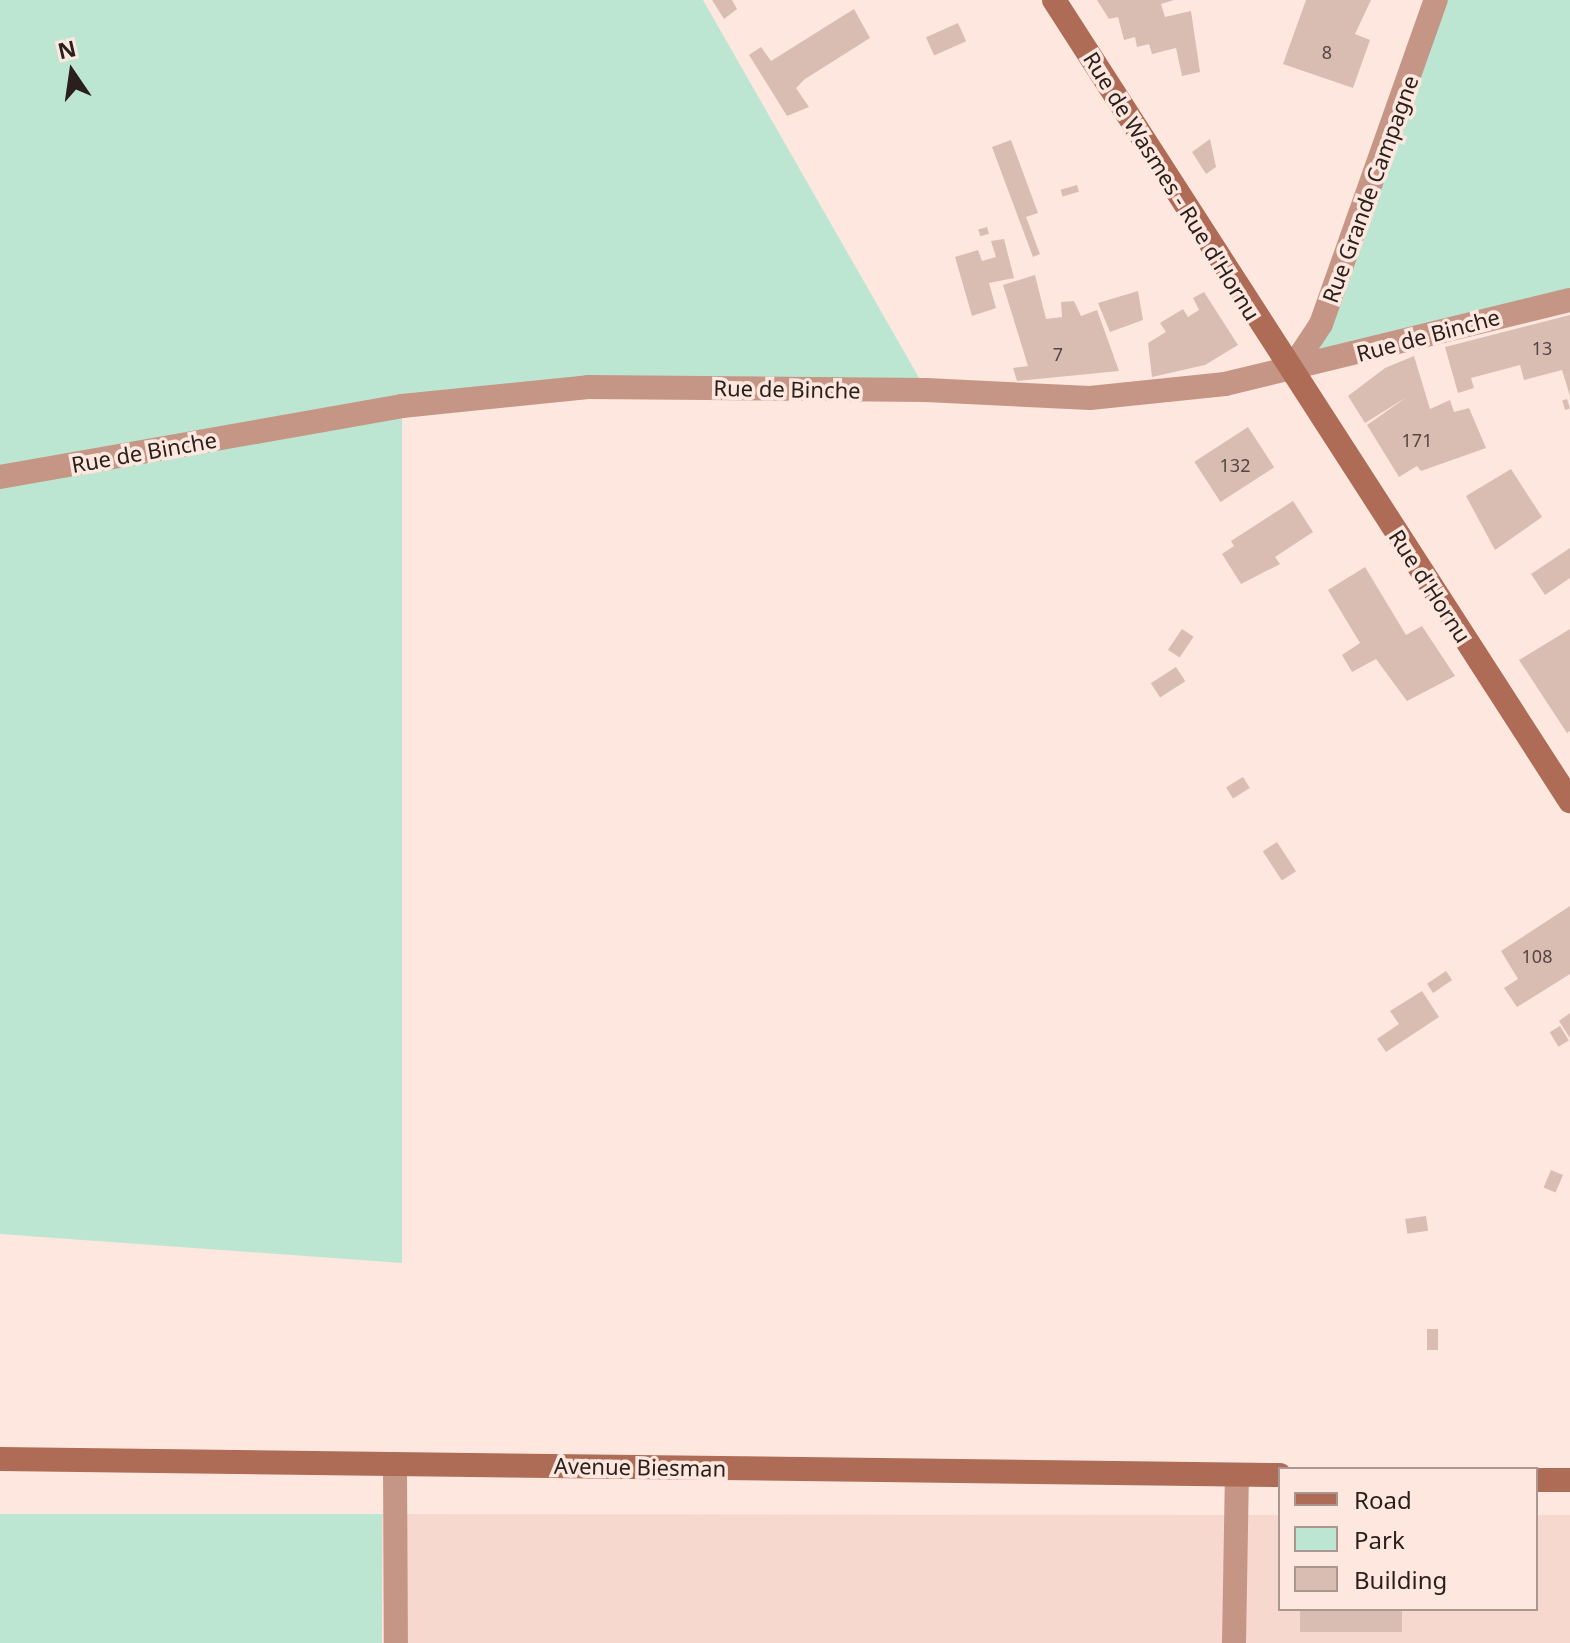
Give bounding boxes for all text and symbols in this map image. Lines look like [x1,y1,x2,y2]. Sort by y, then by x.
north arrow [32,32,112,112]
text: N [55,32,79,65]
house number: 8 [1322,41,1332,63]
street label: Rue de Wasmes - Rue d'Hornu [1078,47,1266,325]
street label: Rue Grande Campagne [1317,72,1423,306]
street label: Rue de Binche [1353,303,1503,367]
house number: 13 [1532,337,1552,359]
house number: 7 [1053,343,1063,365]
street label: Rue de Binche [713,375,861,403]
street label: Rue de Binche [69,426,219,478]
house number: 171 [1402,429,1432,451]
house number: 132 [1220,454,1250,476]
street label: Rue d'Hornu [1384,524,1476,648]
house number: 108 [1522,945,1552,967]
street label: Avenue Biesman [554,1452,726,1482]
legend [1278,1467,1538,1611]
text: Road [1354,1483,1412,1516]
text: Park [1354,1523,1405,1556]
text: Building [1354,1563,1447,1596]

